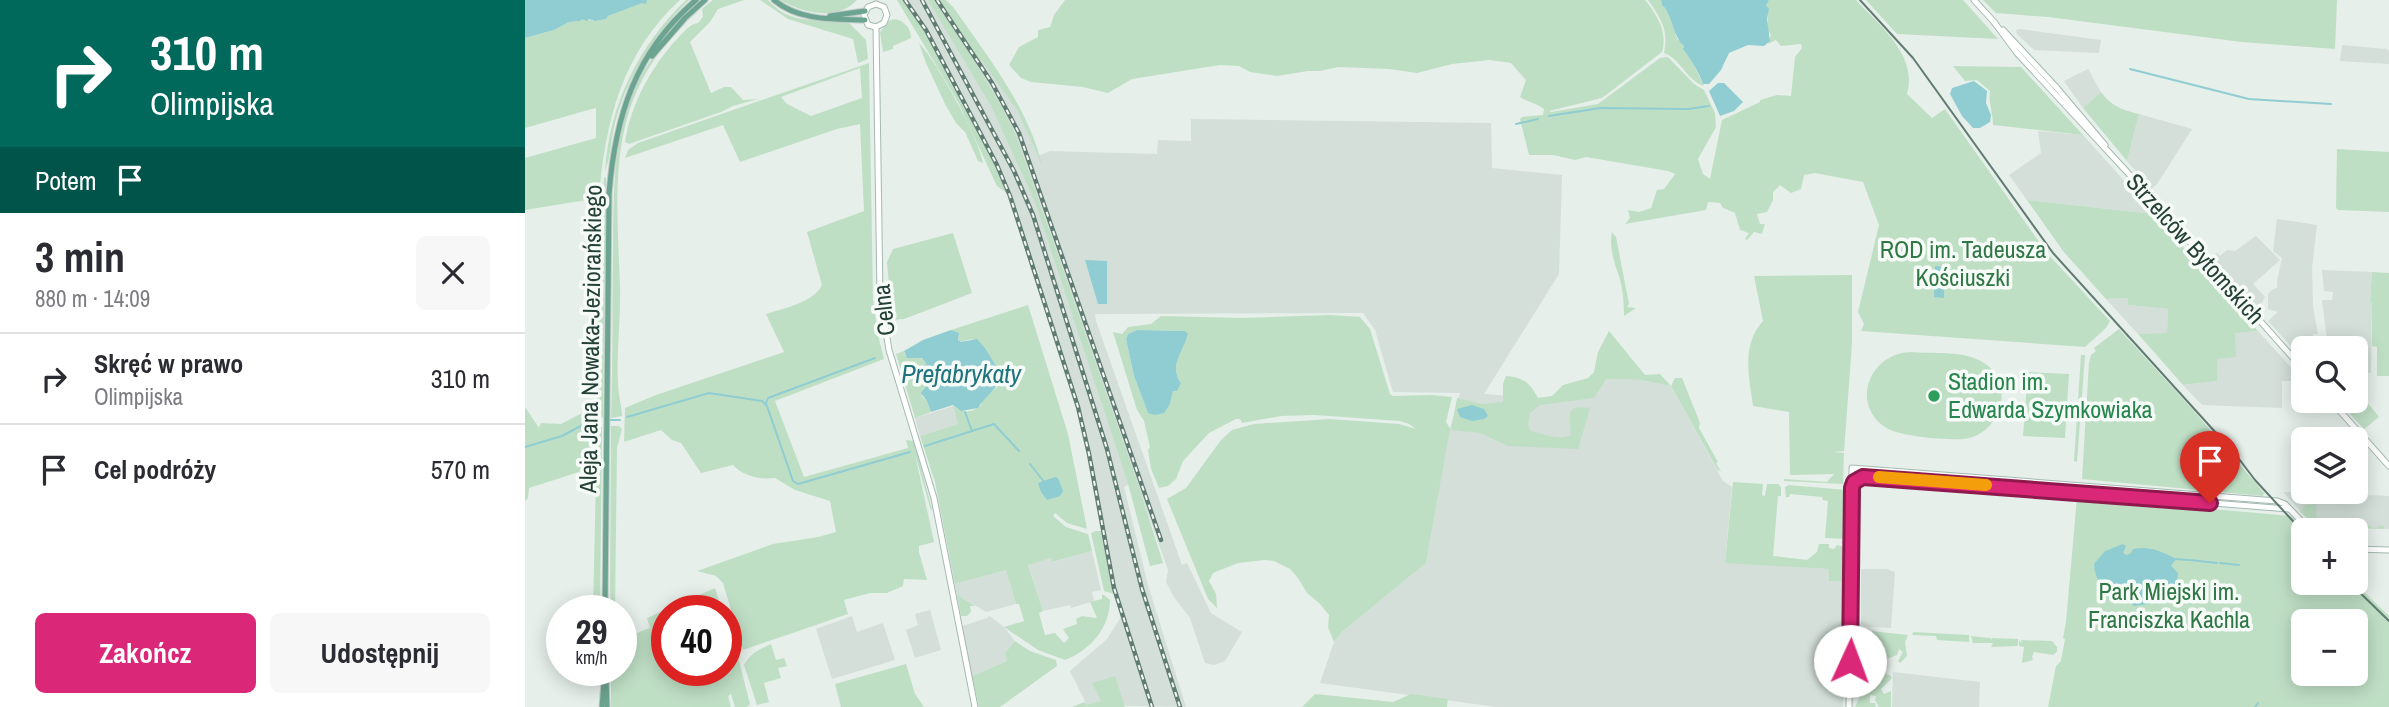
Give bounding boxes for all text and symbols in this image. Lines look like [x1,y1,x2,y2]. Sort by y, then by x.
text: 310 m [150,19,264,85]
icon: right [35,28,126,119]
text: Olimpijska [150,82,274,125]
icon: arrive [111,161,149,199]
text: Potem [35,163,97,198]
street label: Strzelców Bytomskich [2119,166,2272,331]
street label: Aleja Jana Nowaka-Jeziorańskiego [571,184,609,494]
text: 3 min [35,229,125,285]
park label: ROD im. Tadeusza Kościuszki [1880,233,2046,293]
button: close [416,236,490,310]
text: 880 m · 14:09 [35,283,150,314]
street label: Celna [864,283,902,337]
map controls [2291,336,2368,686]
button: search [2291,336,2368,413]
text: Skręć w prawo [94,346,243,381]
water label: Prefabrykaty [901,356,1022,391]
icon: right [35,360,73,398]
text: 310 m [431,361,490,396]
place label: Stadion im. Edwarda Szymkowiaka [1948,365,2153,425]
text: Olimpijska [94,381,183,412]
marker: Stadion im. Edwarda Szymkowiaka [1926,388,1942,404]
button: layers [2291,427,2368,504]
pin [2180,431,2240,503]
icon: arrive [2191,442,2229,480]
icon: arrive [35,451,73,489]
text: Cel podróży [94,452,216,487]
text: 570 m [431,452,490,487]
button: + [2291,518,2368,595]
park label: Park Miejski im. Franciszka Kachla [2088,575,2250,635]
speed limit sign: 40 [651,595,742,686]
text: 29 [576,608,607,655]
button: − [2291,609,2368,686]
button: Zakończ [35,613,256,693]
button: Udostępnij [270,613,490,693]
position arrow [1813,624,1887,698]
text: km/h [576,645,608,670]

